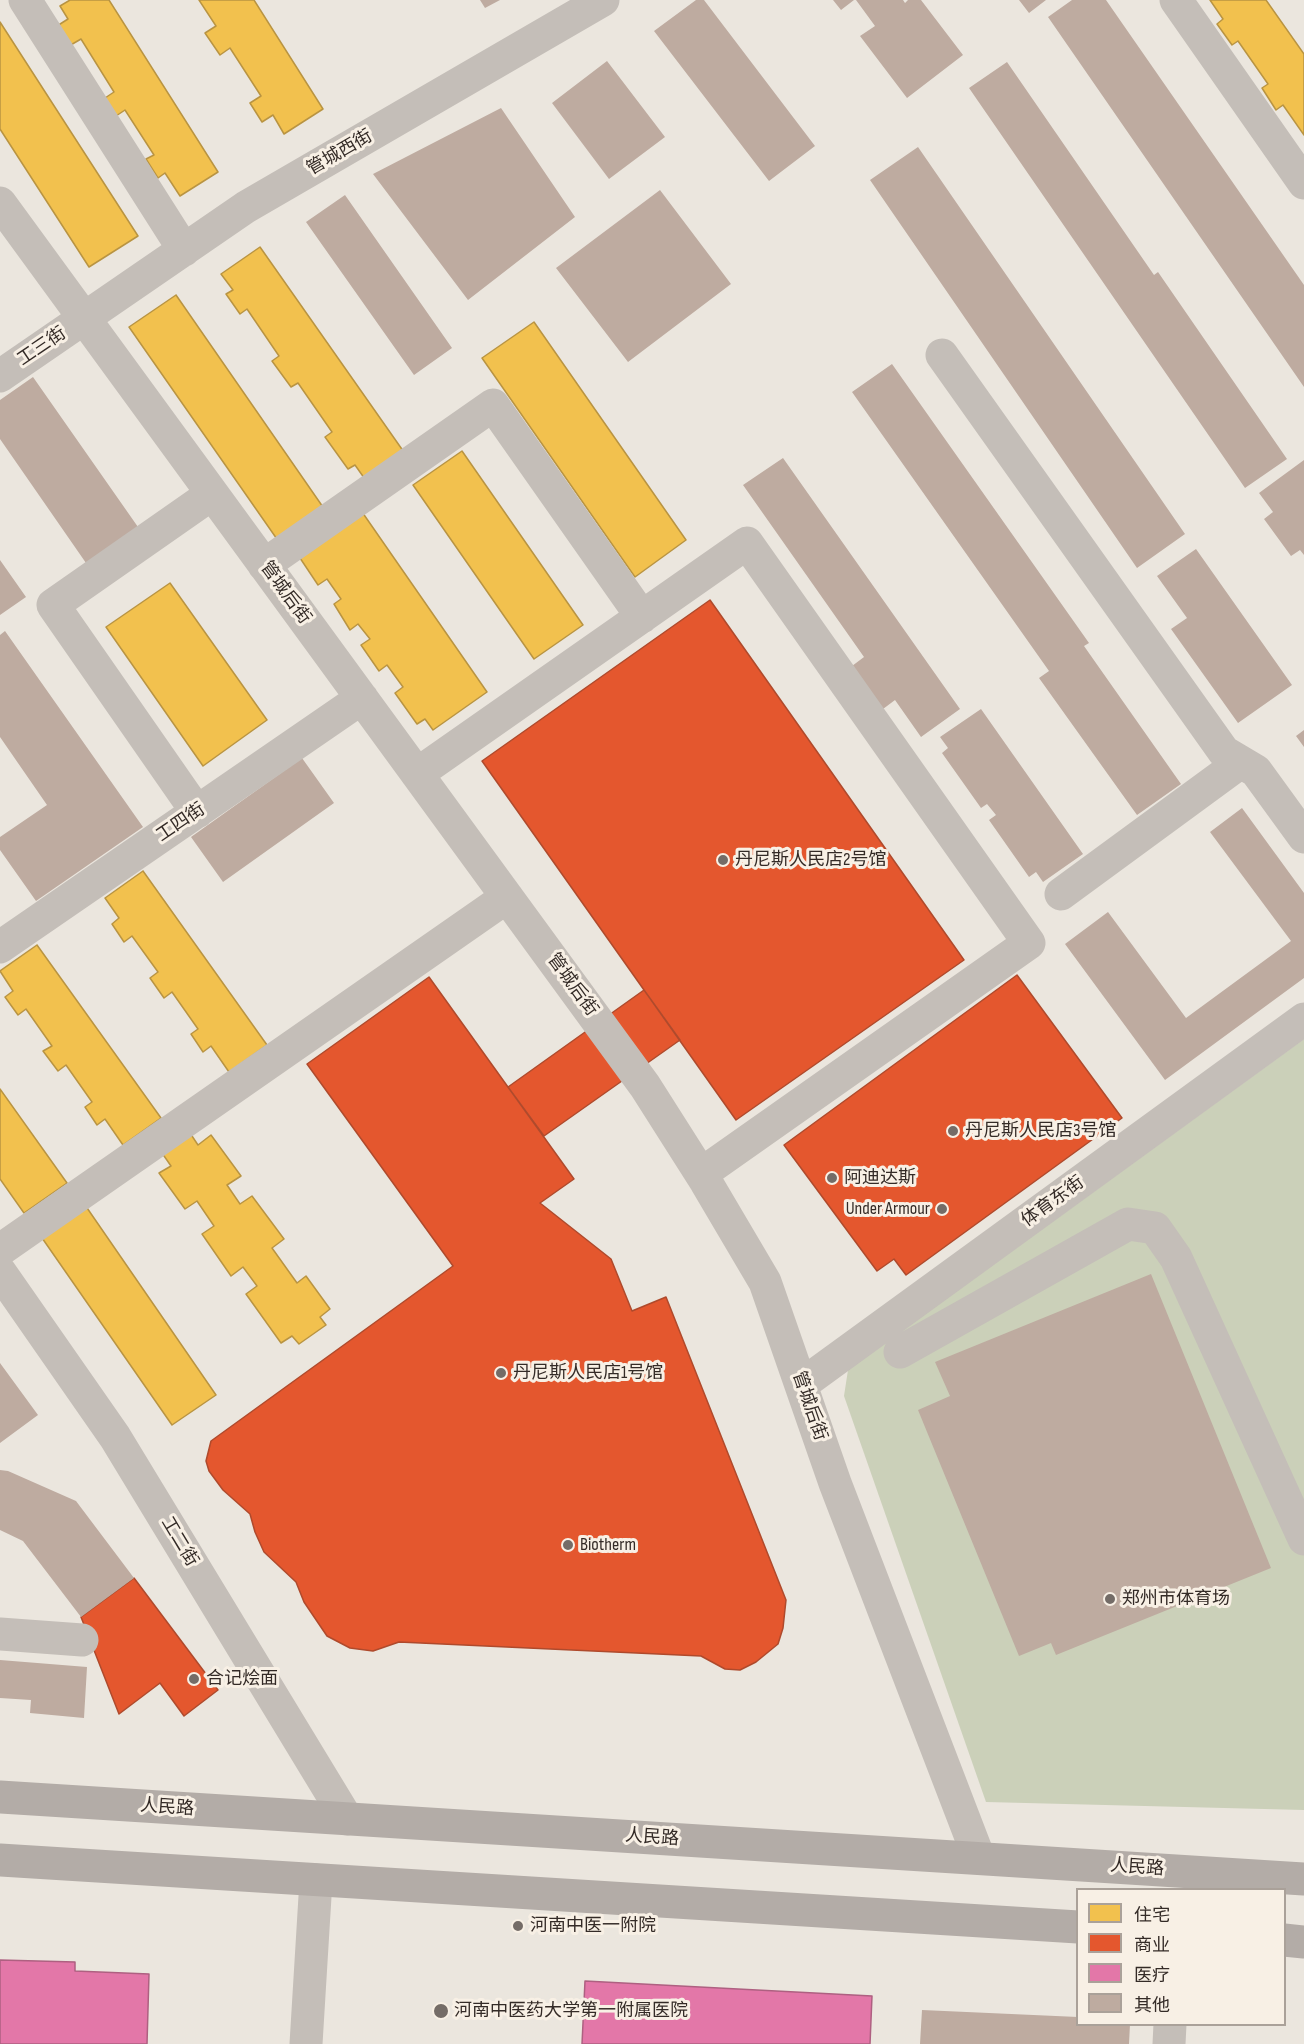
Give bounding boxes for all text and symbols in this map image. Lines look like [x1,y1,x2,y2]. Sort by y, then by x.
street label: 管城西街 [303,126,377,180]
street label: 工三街 [14,323,70,371]
street label: 管城后街 [255,558,315,628]
street label: 工四街 [153,799,209,847]
place label: 丹尼斯人民店2号馆 [735,849,886,871]
marker: 丹尼斯人民店2号馆 [716,853,730,867]
street label: 管城后街 [542,950,602,1020]
place label: 丹尼斯人民店3号馆 [965,1120,1117,1142]
marker: 丹尼斯人民店3号馆 [946,1124,960,1138]
place label: 阿迪达斯 [844,1167,916,1189]
marker: 阿迪达斯 [825,1171,839,1185]
street label: 体育东街 [1018,1172,1088,1232]
place label: Under Armour [846,1198,930,1220]
marker: Under Armour [935,1202,949,1216]
place label: 丹尼斯人民店1号馆 [513,1362,663,1384]
marker: 丹尼斯人民店1号馆 [494,1366,508,1380]
street label: 管城后街 [787,1368,831,1444]
street label: 工二街 [156,1513,202,1571]
place label: Biotherm [580,1534,636,1556]
marker: Biotherm [561,1538,575,1552]
place label: 郑州市体育场 [1122,1588,1230,1610]
marker: 郑州市体育场 [1103,1592,1117,1606]
place label: 合记烩面 [206,1668,278,1690]
marker: 合记烩面 [187,1672,201,1686]
street label: 人民路 [139,1795,195,1821]
street label: 人民路 [624,1825,680,1851]
street label: 人民路 [1109,1855,1165,1881]
legend [1076,1888,1286,2026]
text: 住宅 [1134,1905,1170,1926]
place label: 河南中医一附院 [530,1915,656,1937]
marker: 河南中医一附院 [511,1919,525,1933]
text: 商业 [1134,1935,1170,1956]
text: 医疗 [1134,1965,1170,1986]
text: 其他 [1134,1995,1170,2016]
place label: 河南中医药大学第一附属医院 [454,2000,688,2022]
marker: 河南中医药大学第一附属医院 [432,2002,450,2020]

